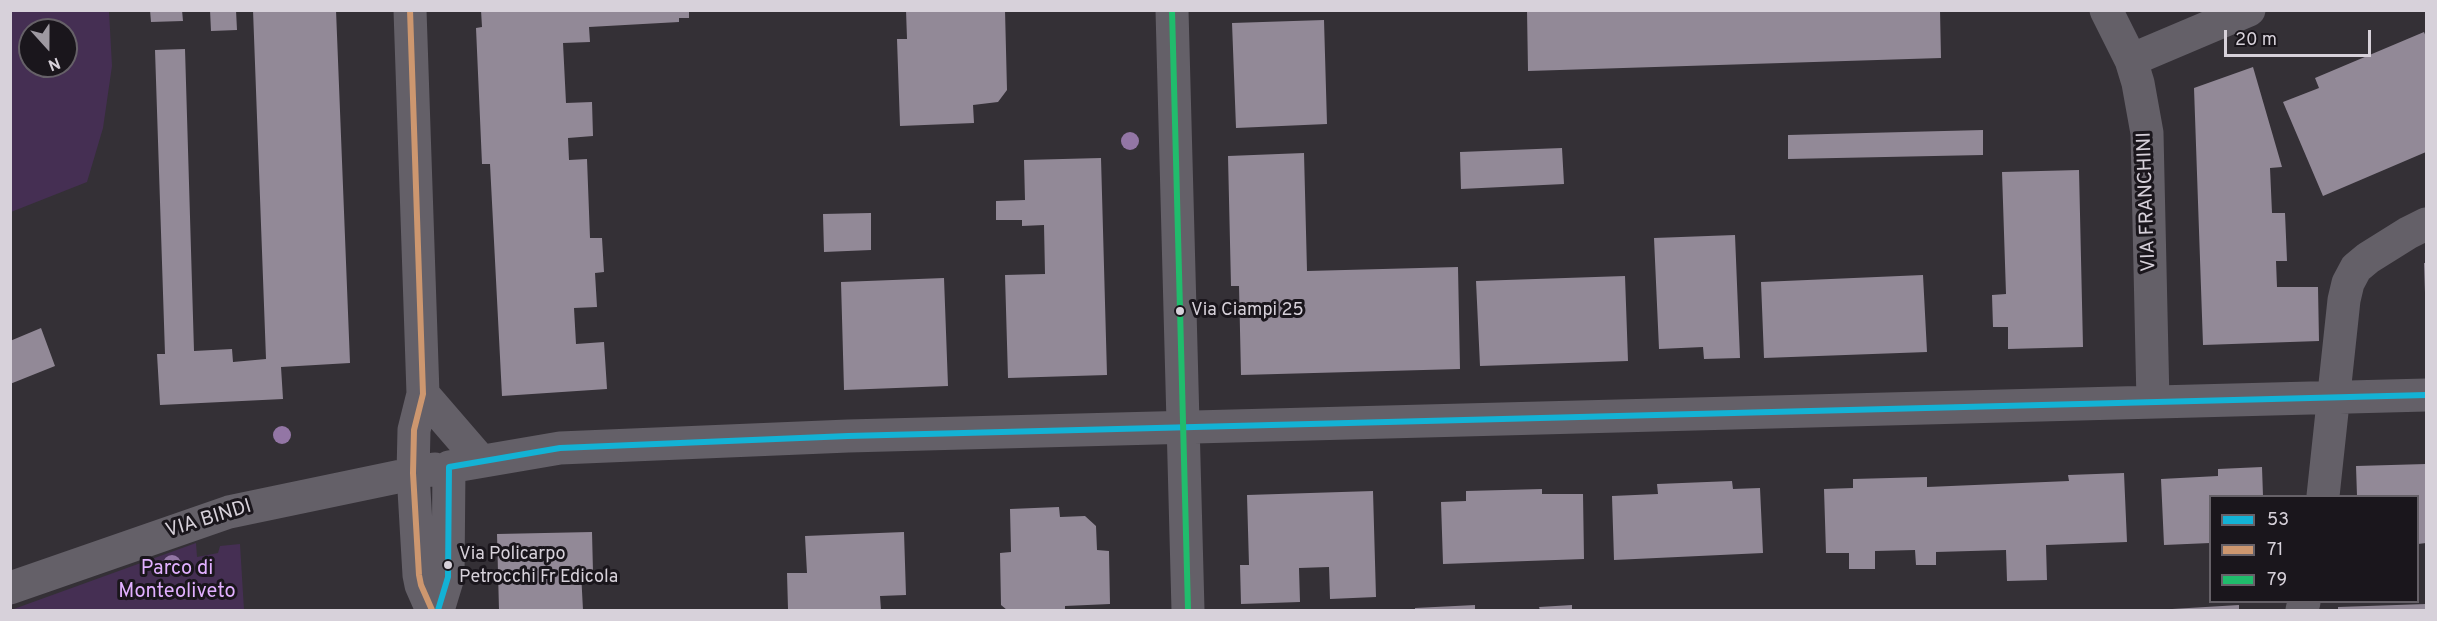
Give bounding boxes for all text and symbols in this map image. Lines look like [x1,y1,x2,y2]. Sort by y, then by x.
north arrow [18,18,78,78]
scale bar [2227,18,2374,56]
text: 20 m [2235,29,2277,52]
text: N [45,52,63,74]
street label: VIA FRANCHINI [2134,132,2162,272]
place label: Via Ciampi 25 [1191,300,1304,322]
marker: Via Ciampi 25 [1174,305,1186,317]
legend [2209,495,2419,603]
street label: VIA BINDI [163,496,255,544]
text: 53 [2267,509,2289,532]
text: 71 [2267,539,2283,562]
place label: Via Policarpo Petrocchi Fr Edicola [459,544,618,586]
park label: Parco di Monteoliveto [118,558,236,605]
marker: Via Policarpo Petrocchi Fr Edicola [442,559,454,571]
text: 79 [2267,569,2287,592]

